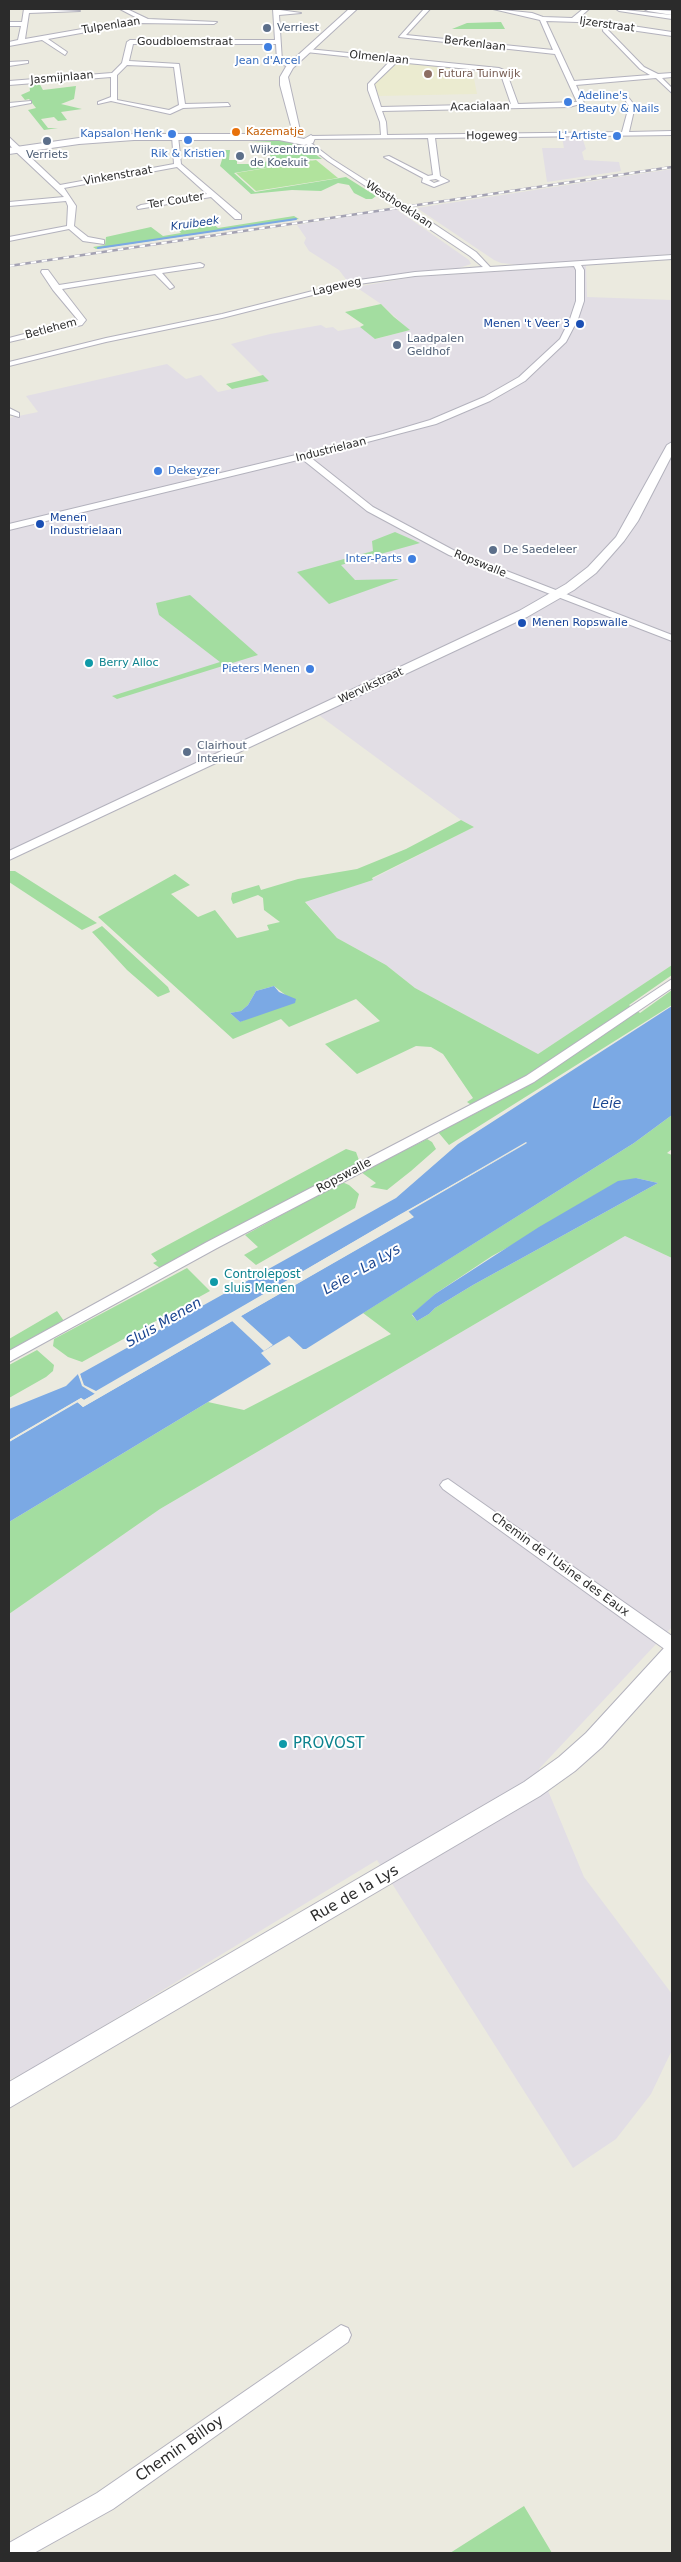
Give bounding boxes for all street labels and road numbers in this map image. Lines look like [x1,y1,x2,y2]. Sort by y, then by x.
street label: Tulpenlaan [81,15,141,37]
street label: Ijzerstraat [578,15,636,35]
street label: Berkenlaan [443,34,507,54]
street label: Goudbloemstraat [137,35,233,49]
street label: Olmenlaan [349,48,409,68]
street label: Jasmijnlaan [30,69,94,87]
street label: Acacialaan [450,100,510,114]
street label: Hogeweg [466,129,518,143]
street label: Vinkenstraat [83,163,153,189]
street label: Westhoeklaan [363,178,435,232]
street label: Ter Couter [147,190,205,212]
street label: Lageweg [311,275,363,299]
street label: Betlehem [24,316,78,342]
street label: Industrielaan [294,435,368,465]
street label: Ropswalle [452,548,508,580]
street label: Wervikstraat [337,665,405,707]
street label: Ropswalle [314,1156,374,1196]
street label: Chemin de l'Usine des Eaux [488,1510,632,1620]
street label: Rue de la Lys [308,1862,402,1926]
street label: Chemin Billoy [133,2412,227,2486]

